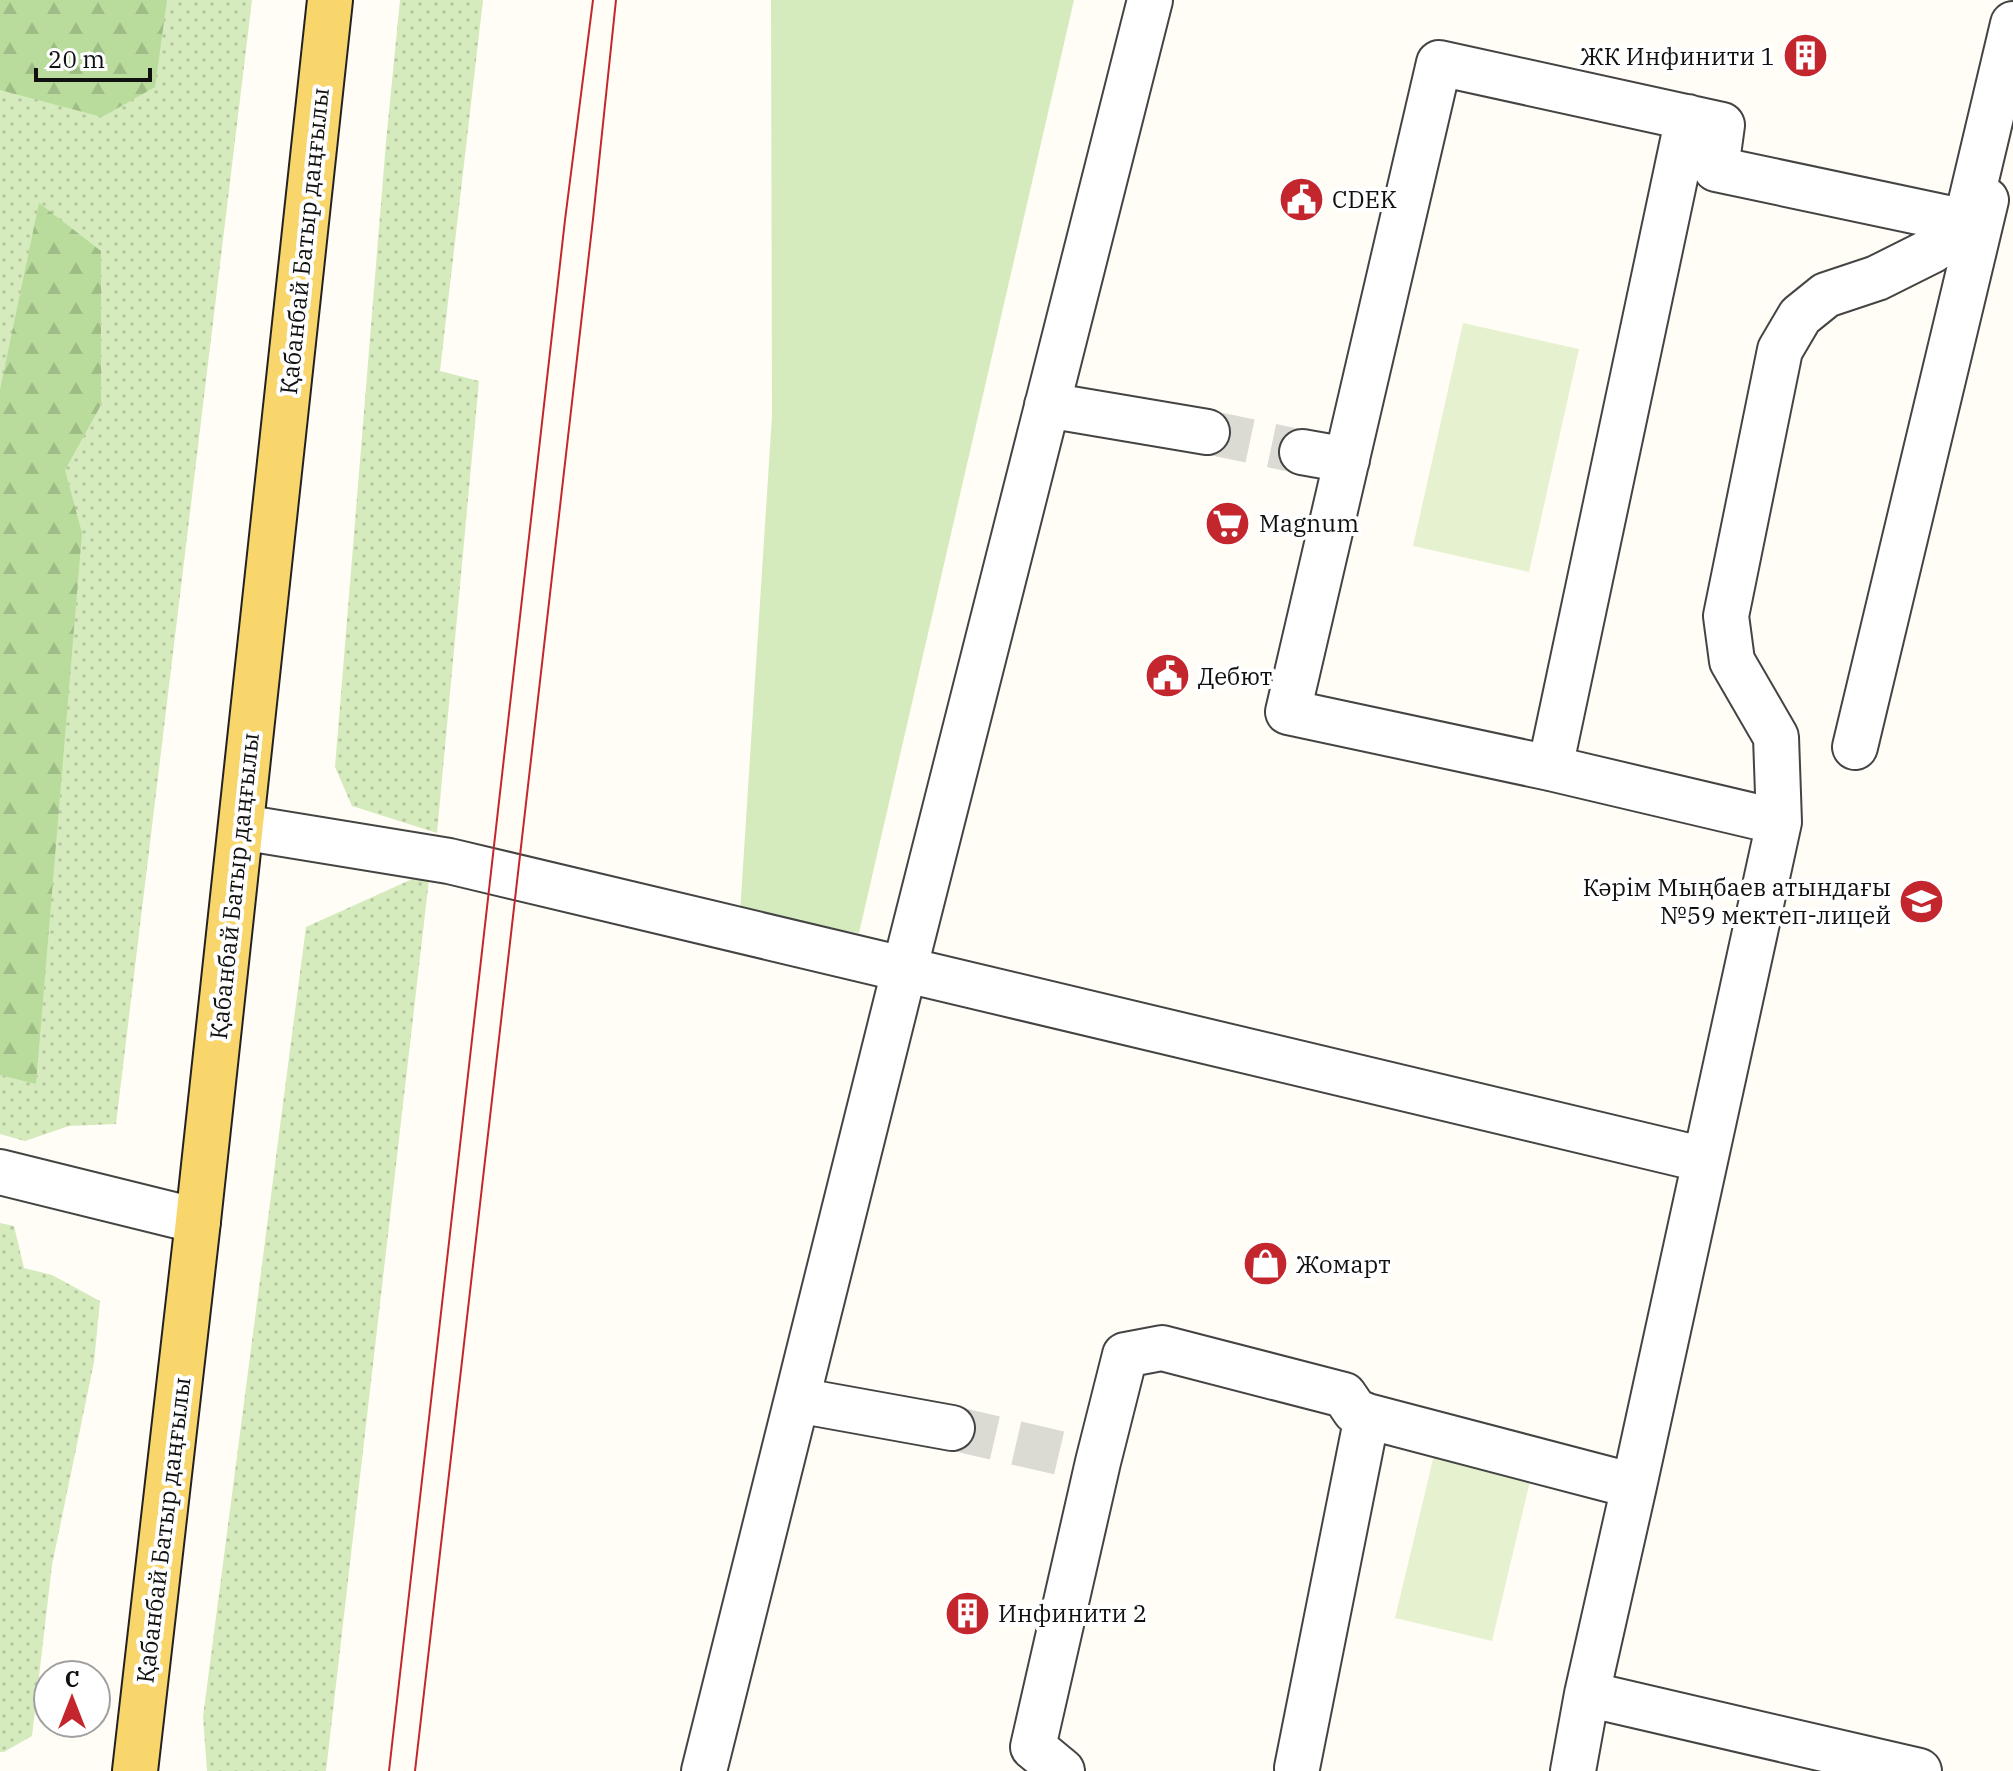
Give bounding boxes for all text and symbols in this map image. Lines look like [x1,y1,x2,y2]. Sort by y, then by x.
scale bar [36,32,150,82]
building icon: ЖК Инфинити 1 [1782,32,1830,80]
place label: ЖК Инфинити 1 [1580,40,1775,72]
text: 20 m [48,43,105,75]
street label: Қабанбай Батыр даңғылы [272,86,336,396]
public building icon: CDEK [1277,175,1325,223]
place label: CDEK [1332,183,1397,215]
supermarket icon: Magnum [1204,499,1252,547]
place label: Magnum [1259,507,1359,539]
public building icon: Дебют [1143,652,1191,700]
place label: Дебют [1198,660,1272,692]
street label: Қабанбай Батыр даңғылы [202,731,266,1041]
place label: Кәрім Мыңбаев атындағы №59 мектеп-лицей [1583,871,1891,931]
school or university icon: Кәрім Мыңбаев атындағы №59 мектеп-лицей [1898,877,1946,925]
shop icon: Жомарт [1241,1240,1289,1288]
place label: Жомарт [1296,1248,1391,1280]
street label: Қабанбай Батыр даңғылы [128,1375,198,1685]
building icon: Инфинити 2 [943,1589,991,1637]
place label: Инфинити 2 [998,1597,1147,1629]
north arrow [32,1659,112,1739]
text: С [65,1664,79,1693]

